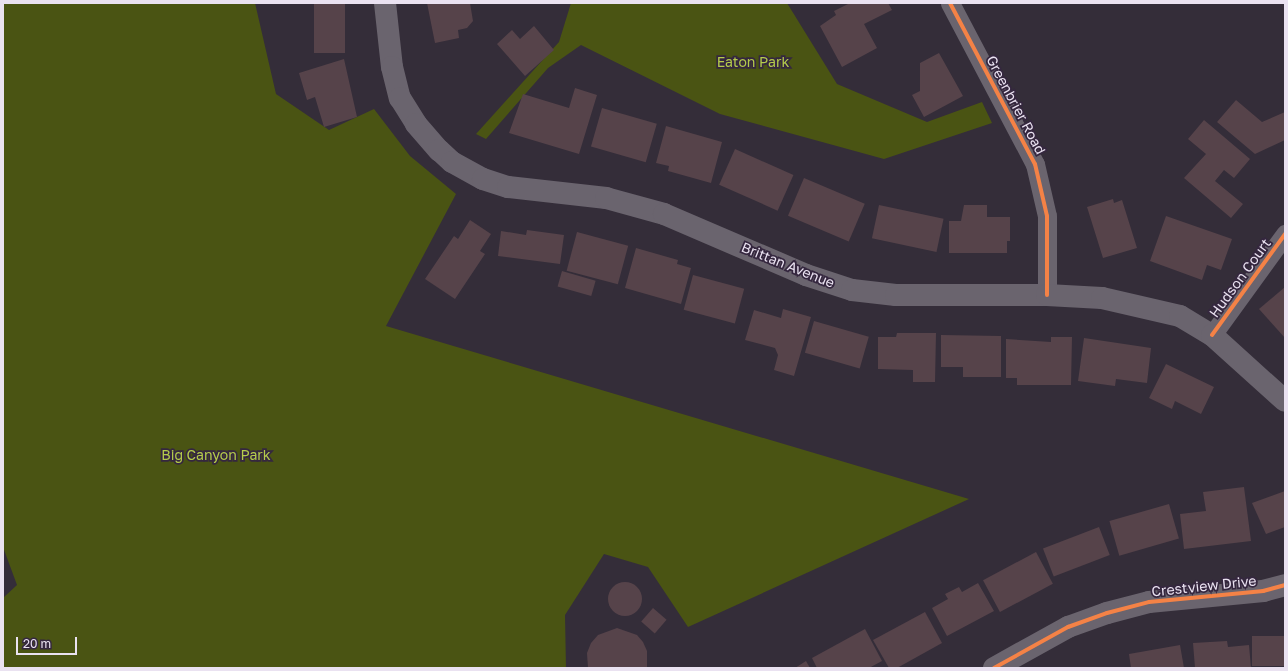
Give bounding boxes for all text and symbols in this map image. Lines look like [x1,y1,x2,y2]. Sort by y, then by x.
street label: Greenbrier Road [983,53,1049,157]
park label: Eaton Park [717,54,789,70]
street label: Hudson Court [1206,235,1274,321]
street label: Brittan Avenue [739,239,837,291]
park label: Big Canyon Park [161,447,271,463]
street label: Crestview Drive [1151,572,1257,600]
scale bar [18,629,79,655]
text: 20 m [23,636,51,651]

